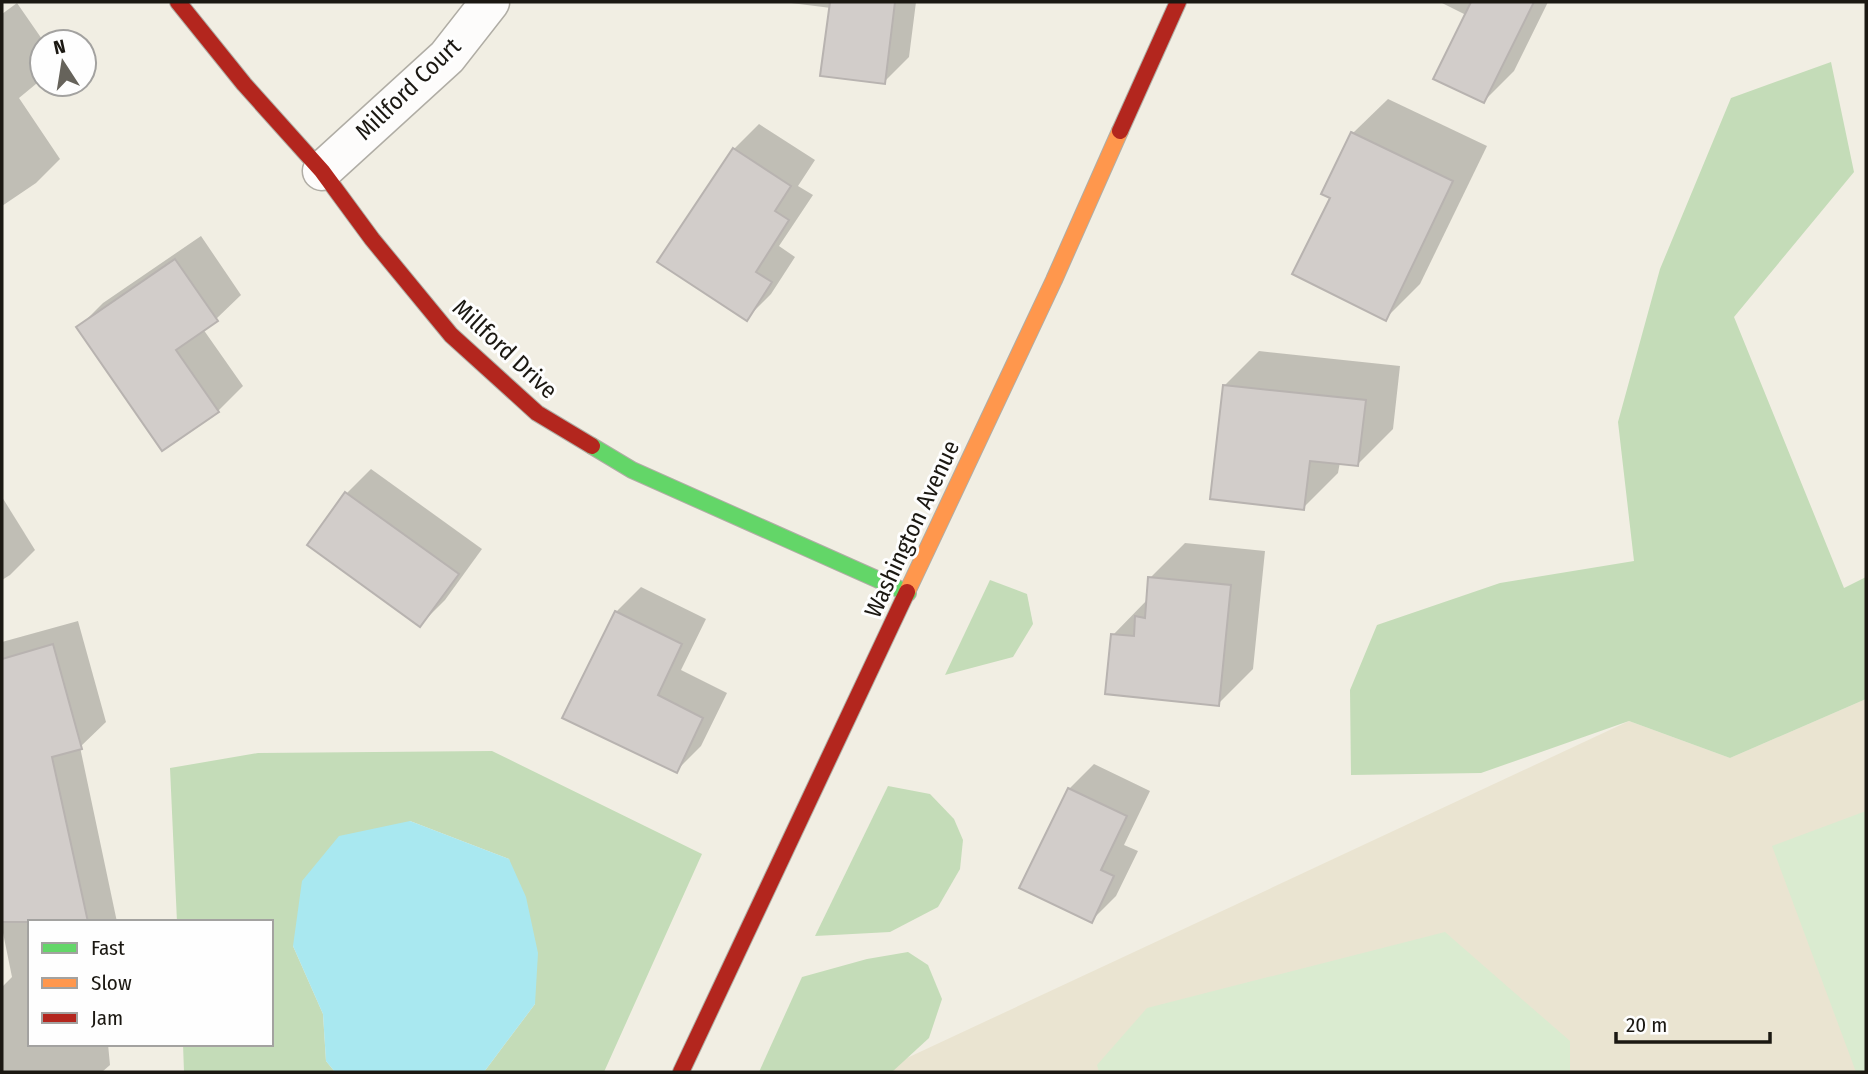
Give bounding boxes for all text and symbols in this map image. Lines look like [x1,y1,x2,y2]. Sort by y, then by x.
north arrow [28,28,98,98]
street label: Millford Court [350,32,466,146]
text: N [52,34,68,59]
street label: Millford Drive [447,294,563,404]
street label: Washington Avenue [859,436,965,622]
legend [28,920,273,1046]
text: Fast [91,935,125,961]
text: Slow [91,970,132,996]
scale bar [1616,1000,1770,1044]
text: Jam [91,1005,123,1031]
text: 20 m [1626,1012,1667,1038]

